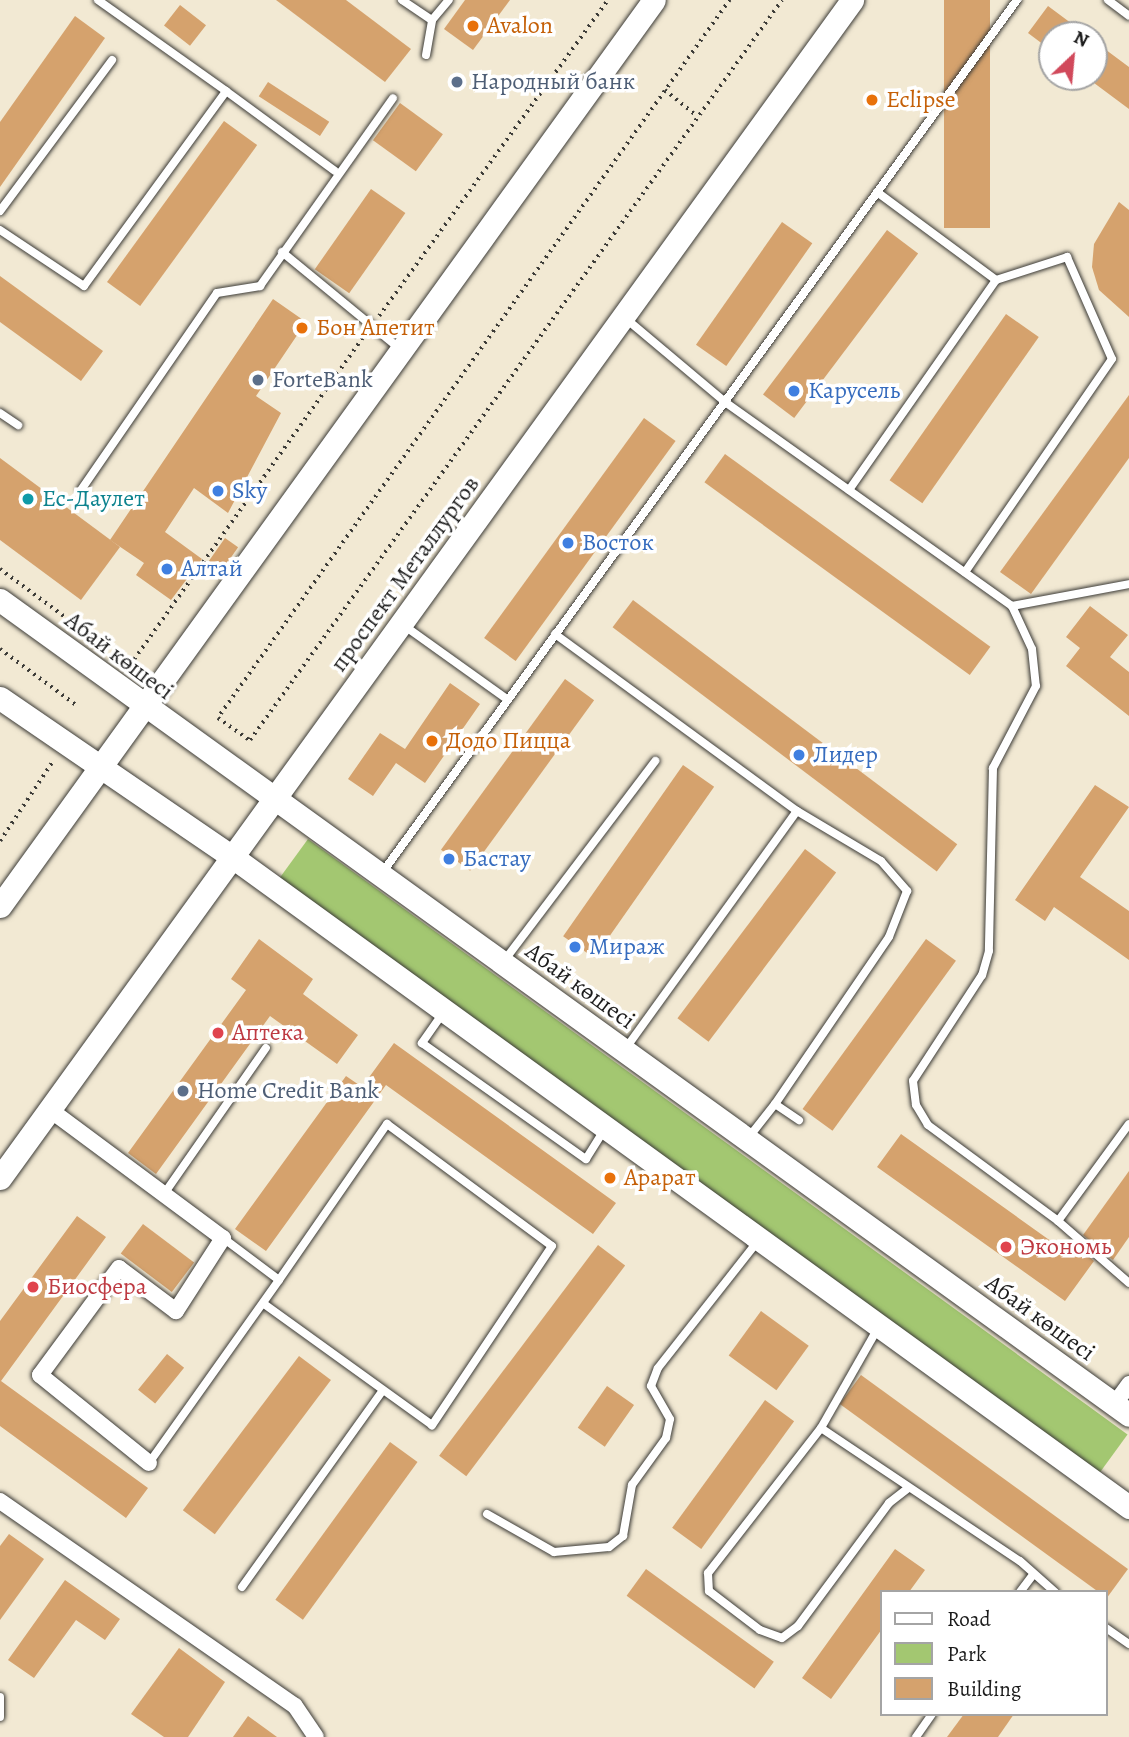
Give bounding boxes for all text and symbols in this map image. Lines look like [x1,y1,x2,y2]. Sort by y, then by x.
place label: Avalon [487,12,553,40]
marker: Avalon [465,18,481,34]
north arrow [1038,21,1108,91]
text: N [1069,24,1093,54]
place label: Народный банк [471,68,635,96]
marker: Народный банк [449,74,465,90]
place label: Eclipse [886,86,955,114]
marker: Eclipse [864,92,880,108]
place label: Бон Апетит [316,314,435,342]
marker: Бон Апетит [294,320,310,336]
place label: ForteBank [272,366,373,394]
marker: ForteBank [250,372,266,388]
place label: Карусель [808,377,900,405]
marker: Карусель [786,383,802,399]
street label: проспект Металлургов [324,471,486,677]
place label: Sky [232,477,267,505]
marker: Sky [210,483,226,499]
place label: Ес-Даулет [42,485,145,513]
marker: Ес-Даулет [20,491,36,507]
place label: Восток [582,529,654,557]
marker: Восток [560,535,576,551]
place label: Алтай [181,555,243,583]
marker: Алтай [159,561,175,577]
street label: Абай көшесі [59,606,179,706]
place label: Додо Пицца [446,727,571,755]
marker: Додо Пицца [424,733,440,749]
place label: Лидер [813,741,878,769]
marker: Лидер [791,747,807,763]
place label: Бастау [463,845,531,873]
marker: Бастау [441,851,457,867]
place label: Мираж [589,933,665,961]
street label: Абай көшесі [520,937,640,1035]
marker: Мираж [567,939,583,955]
place label: Аптека [232,1019,304,1047]
marker: Аптека [210,1025,226,1041]
place label: Home Credit Bank [197,1077,379,1105]
marker: Home Credit Bank [175,1083,191,1099]
place label: Арарат [624,1164,696,1192]
marker: Арарат [602,1170,618,1186]
place label: Экономь [1020,1233,1112,1261]
marker: Экономь [998,1239,1014,1255]
street label: Абай көшесі [980,1269,1100,1367]
place label: Биосфера [47,1273,147,1301]
marker: Биосфера [25,1279,41,1295]
legend [880,1590,1108,1716]
text: Road [947,1605,991,1633]
text: Park [947,1640,986,1668]
text: Building [947,1675,1021,1703]

